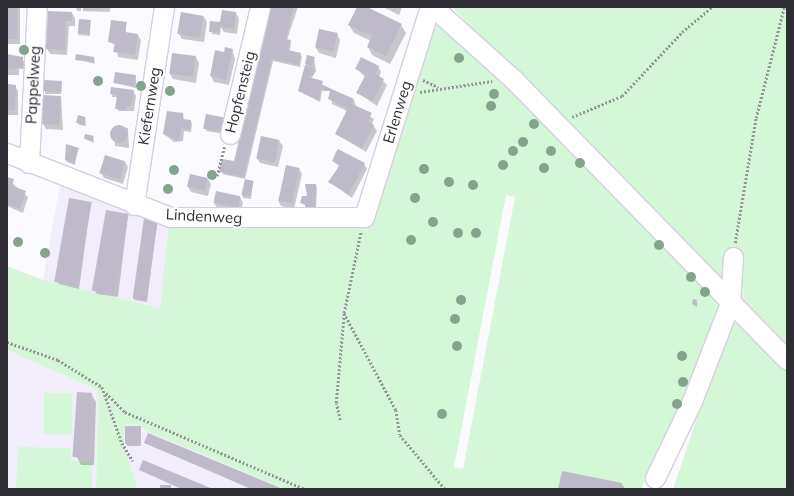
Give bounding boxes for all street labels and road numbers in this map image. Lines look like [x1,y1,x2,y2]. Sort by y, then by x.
street label: Pappelweg [22,45,44,125]
street label: Hopfensteig [221,49,259,135]
street label: Kiefernweg [134,66,164,146]
street label: Erlenweg [379,78,415,146]
street label: Lindenweg [165,205,243,227]

